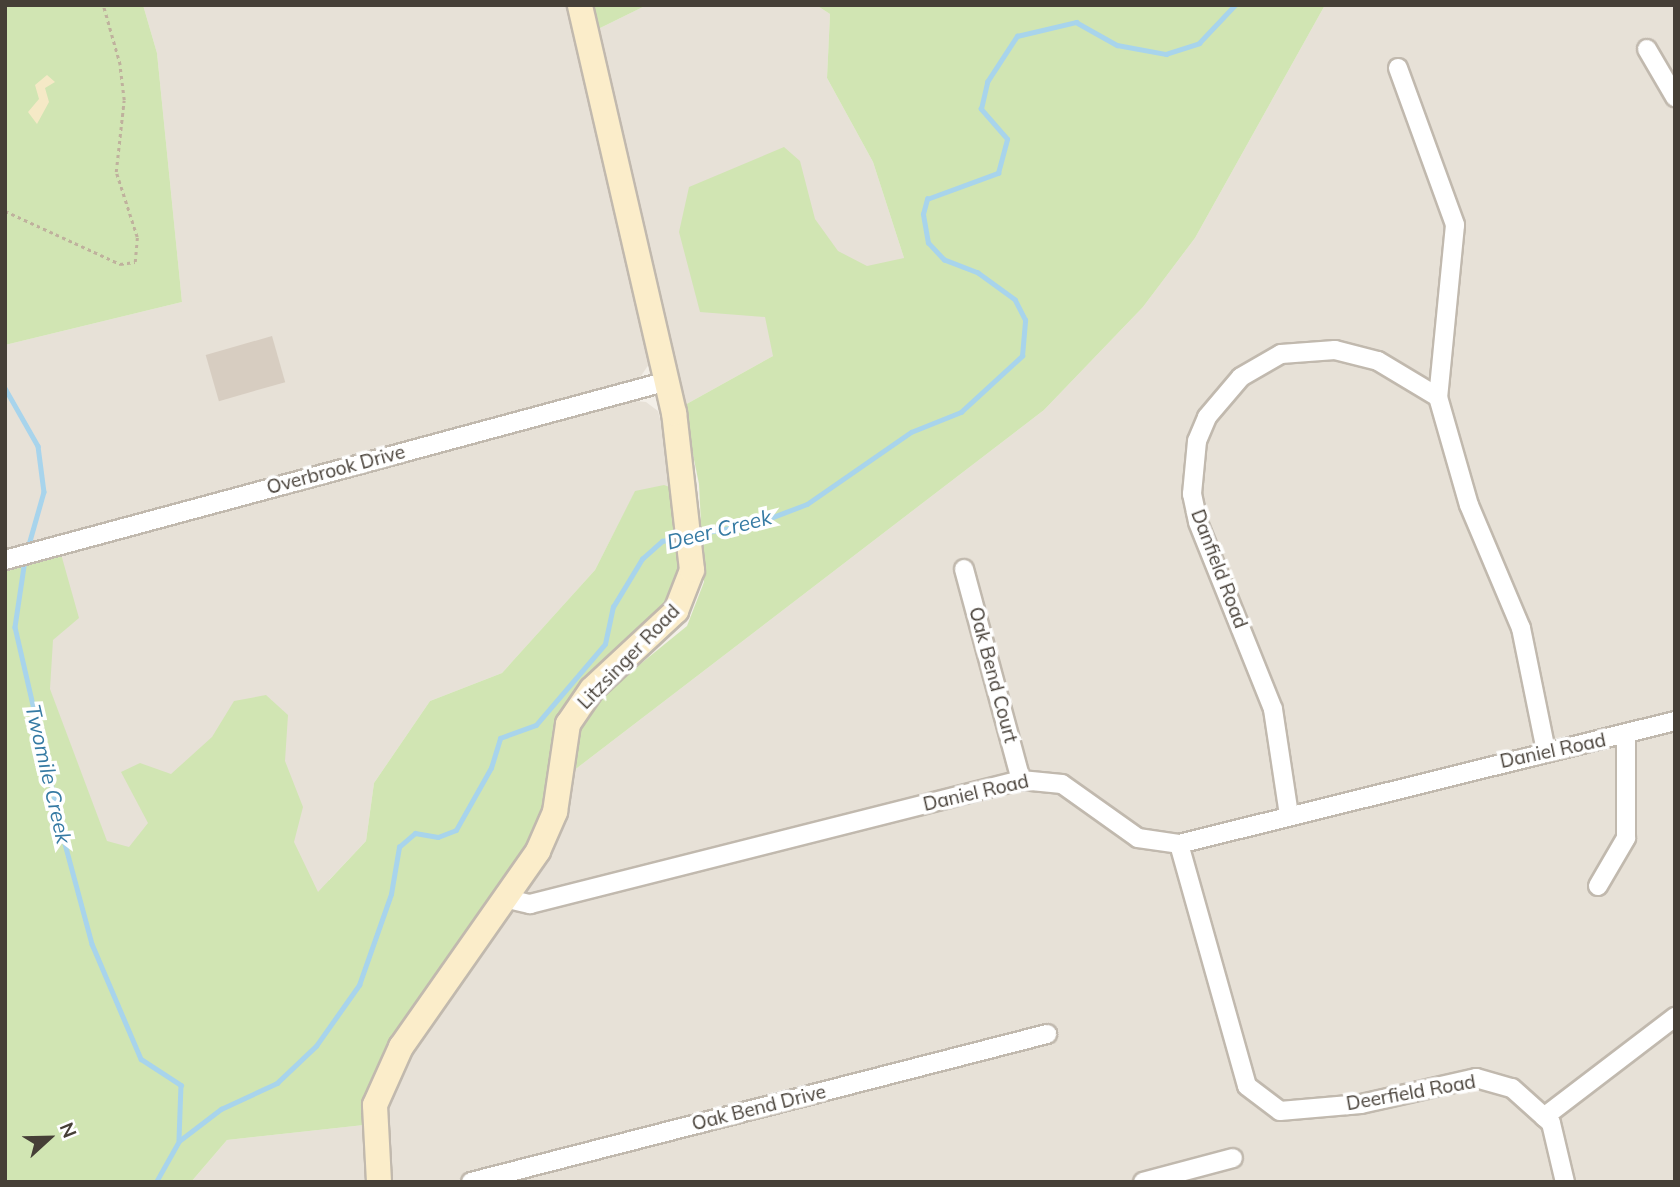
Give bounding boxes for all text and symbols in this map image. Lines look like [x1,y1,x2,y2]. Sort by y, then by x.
street label: Overbrook Drive [264,441,408,499]
water label: Deer Creek [664,504,774,554]
street label: Danfield Road [1186,506,1252,632]
street label: Litzsinger Road [573,600,685,714]
street label: Oak Bend Court [964,605,1022,745]
water label: Twomile Creek [21,702,77,846]
street label: Daniel Road [1498,729,1608,773]
street label: Daniel Road [921,770,1031,816]
street label: Deerfield Road [1345,1070,1477,1116]
street label: Oak Bend Drive [690,1080,828,1136]
north arrow [14,1103,84,1173]
text: N [55,1119,82,1141]

